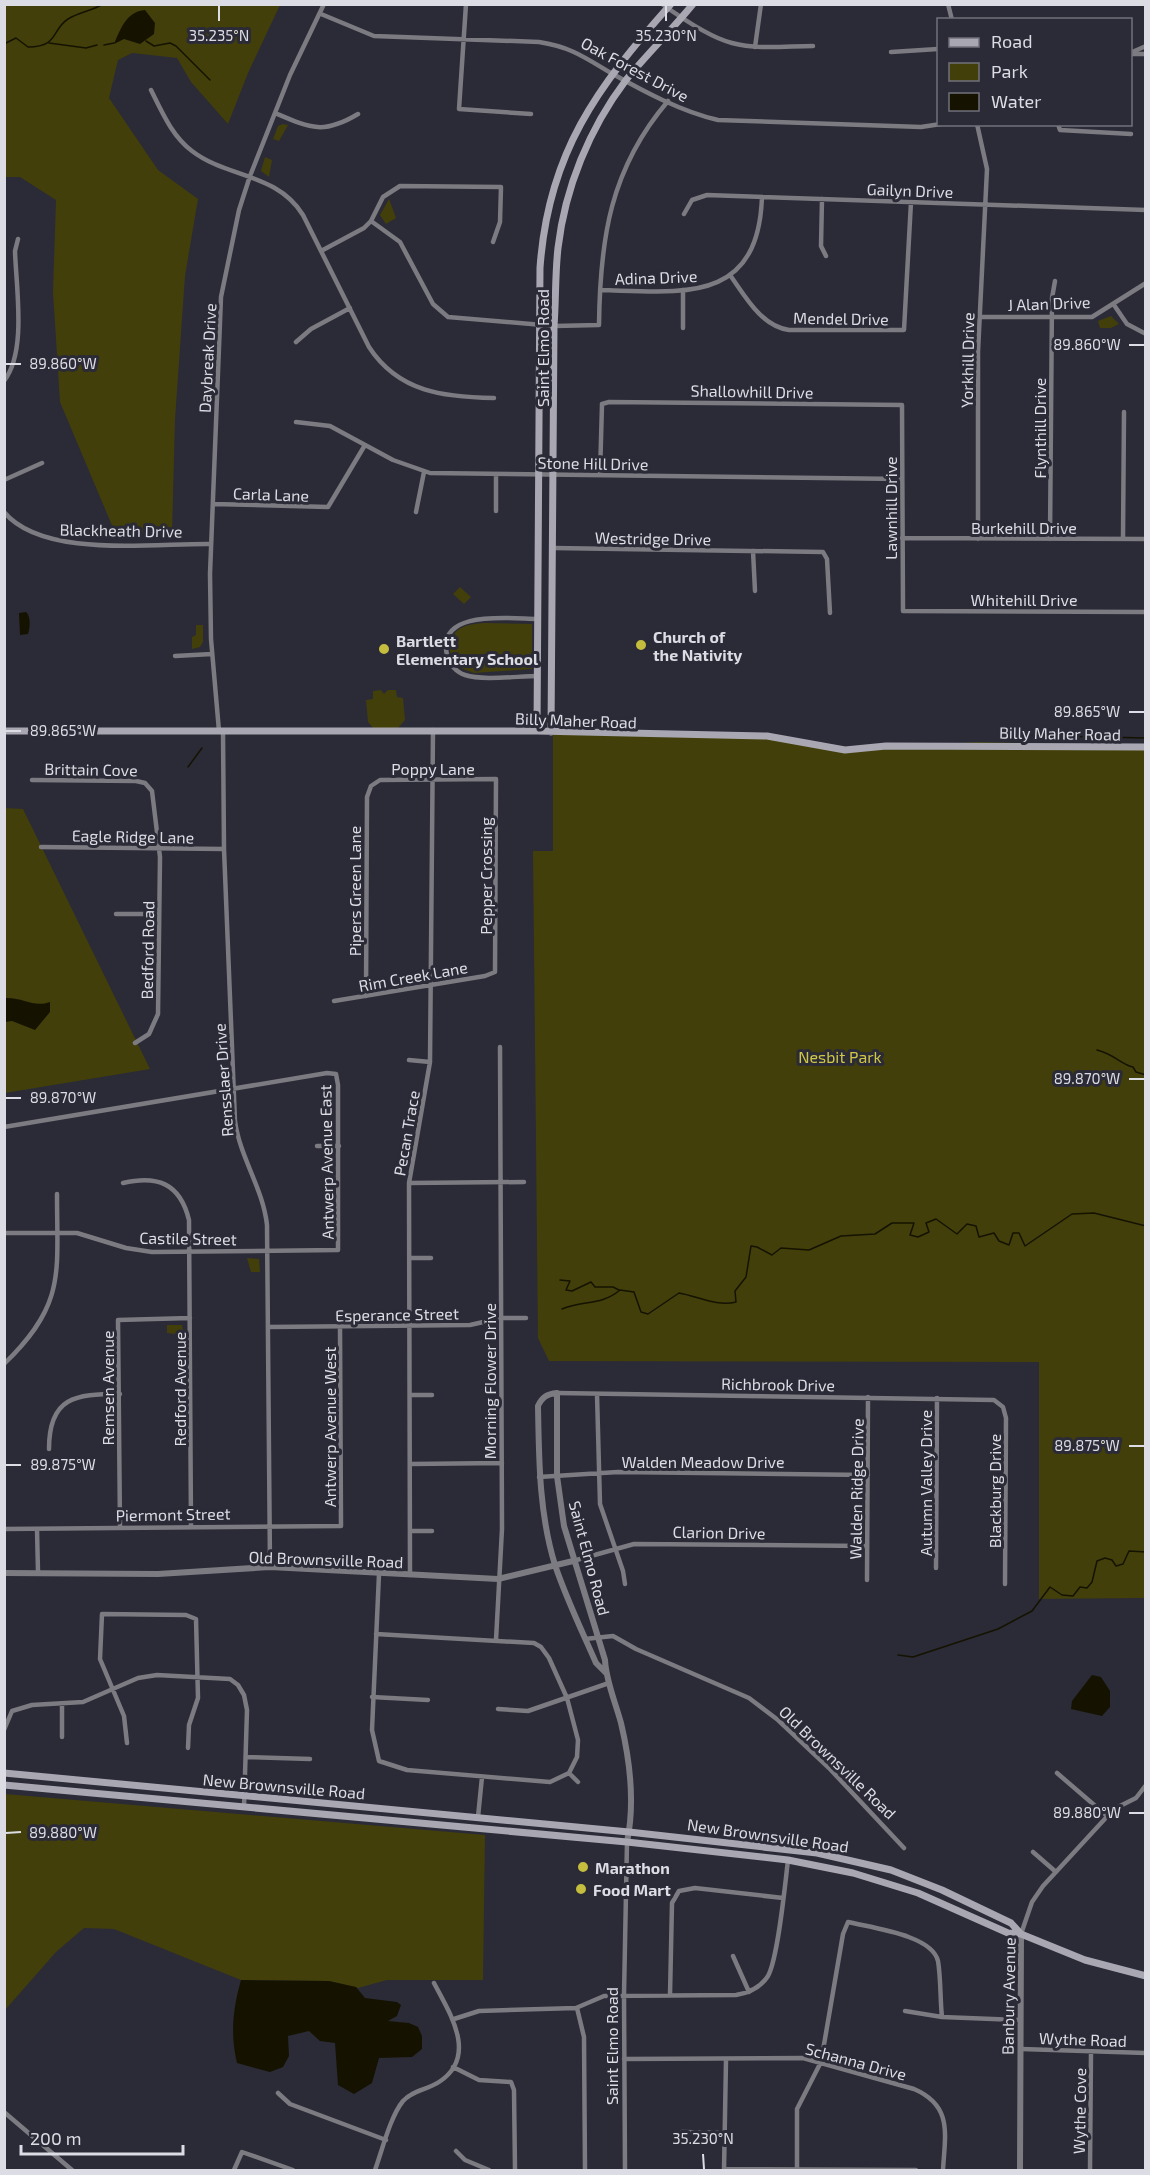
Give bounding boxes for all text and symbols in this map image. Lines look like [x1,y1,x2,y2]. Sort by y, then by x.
legend [937,18,1132,126]
text: 35.235°N [189,26,249,44]
text: 35.230°N [635,26,697,44]
text: Road [991,30,1032,52]
street label: Oak Forest Drive [578,33,692,105]
text: Park [991,60,1028,82]
text: Water [991,90,1041,112]
street label: Gailyn Drive [866,179,954,201]
street label: Adina Drive [614,266,698,288]
street label: Saint Elmo Road [533,289,552,407]
street label: J Alan Drive [1007,292,1091,314]
street label: Daybreak Drive [195,303,219,413]
street label: Mendel Drive [793,308,889,328]
street label: Yorkhill Drive [957,312,977,408]
text: 89.860°W [1053,335,1121,353]
text: 89.860°W [29,354,97,372]
street label: Flynthill Drive [1030,378,1049,478]
street label: Shallowhill Drive [690,380,814,402]
street label: Stone Hill Drive [537,453,649,473]
street label: Lawnhill Drive [881,456,900,560]
street label: Carla Lane [233,483,309,505]
street label: Burkehill Drive [971,518,1077,537]
street label: Blackheath Drive [59,519,183,541]
street label: Westridge Drive [595,527,711,549]
street label: Whitehill Drive [970,590,1078,609]
place label: Church of the Nativity [653,627,742,665]
place label: Bartlett Elementary School [396,631,539,669]
marker: Church of the Nativity [634,638,648,652]
marker: Bartlett Elementary School [377,642,391,656]
text: 89.865°W [1054,702,1120,720]
street label: Billy Maher Road [515,708,637,732]
text: 89.865°W [30,721,96,739]
street label: Billy Maher Road [999,722,1121,744]
street label: Brittain Cove [44,759,138,779]
street label: Poppy Lane [391,759,475,778]
street label: Pepper Crossing [476,817,495,935]
street label: Eagle Ridge Lane [72,825,194,847]
street label: Pipers Green Lane [345,826,364,956]
street label: Bedford Road [137,901,157,999]
street label: Rim Creek Lane [357,957,469,995]
street label: Rensslaer Drive [210,1023,236,1137]
park label: Nesbit Park [798,1047,882,1066]
text: 89.870°W [1054,1069,1120,1087]
street label: Antwerp Avenue East [315,1084,337,1240]
text: 89.870°W [30,1088,96,1106]
street label: Pecan Trace [389,1089,423,1177]
street label: Castile Street [139,1228,237,1248]
street label: Esperance Street [335,1303,459,1325]
street label: Morning Flower Drive [480,1303,499,1459]
street label: Remsen Avenue [98,1330,117,1446]
street label: Redford Avenue [170,1332,189,1446]
street label: Antwerp Avenue West [320,1347,339,1507]
street label: Richbrook Drive [721,1374,835,1394]
street label: Autumn Valley Drive [916,1410,935,1556]
street label: Walden Ridge Drive [845,1418,867,1560]
street label: Blackburg Drive [985,1434,1004,1548]
text: 89.875°W [1054,1436,1120,1454]
street label: Walden Meadow Drive [621,1452,785,1471]
text: 89.875°W [30,1455,96,1473]
street label: Saint Elmo Road [566,1499,614,1617]
street label: Piermont Street [115,1503,231,1525]
street label: Clarion Drive [672,1522,766,1542]
street label: Old Brownsville Road [248,1547,404,1571]
street label: Old Brownsville Road [776,1701,900,1823]
street label: New Brownsville Road [202,1769,366,1803]
text: 89.880°W [1053,1803,1121,1821]
street label: New Brownsville Road [686,1814,850,1856]
text: 89.880°W [29,1823,97,1841]
place label: Marathon [595,1858,670,1877]
marker: Marathon [576,1860,590,1874]
place label: Food Mart [593,1880,671,1899]
marker: Food Mart [574,1882,588,1896]
street label: Banbury Avenue [997,1937,1019,2055]
street label: Saint Elmo Road [602,1987,621,2105]
street label: Wythe Road [1039,2028,1127,2050]
street label: Schanna Drive [803,2038,909,2084]
street label: Wythe Cove [1069,2068,1089,2154]
scale bar [21,2118,183,2156]
text: 200 m [30,2127,82,2149]
text: 35.230°N [672,2129,734,2147]

